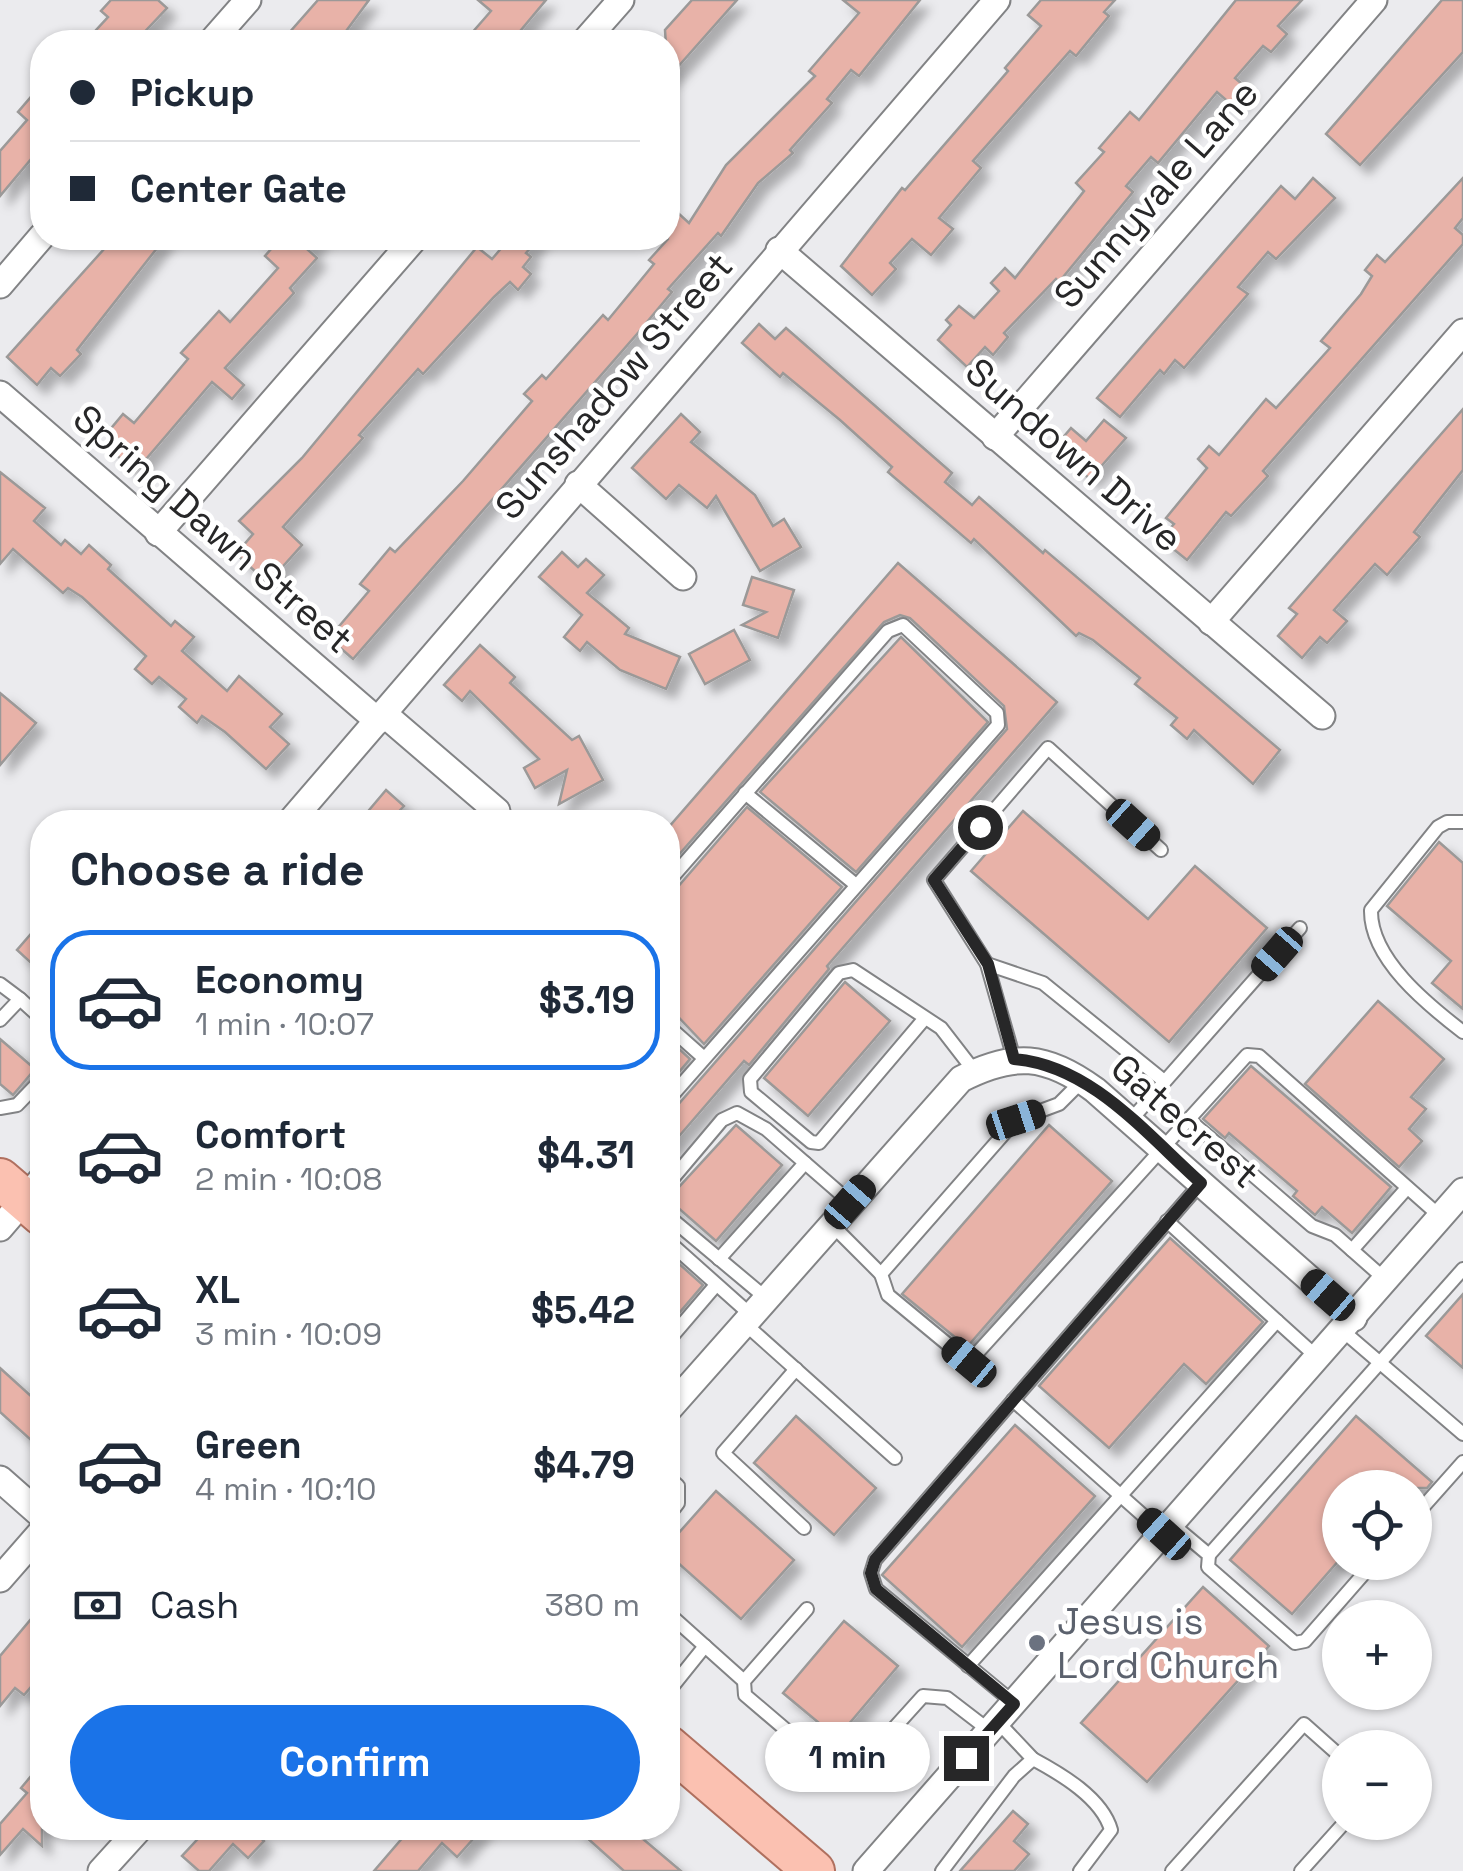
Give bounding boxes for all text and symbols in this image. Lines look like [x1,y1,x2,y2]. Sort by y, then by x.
text: Pickup [130,69,254,117]
street label: Sunnyvale Lane [1043,70,1269,318]
text: Center Gate [130,165,347,213]
street label: Sunshadow Street [485,243,743,529]
street label: Sundown Drive [956,348,1192,562]
street label: Spring Dawn Street [63,394,363,664]
car [1101,794,1165,856]
route start [958,805,1003,850]
text: Choose a ride [70,841,365,898]
car [1246,922,1308,986]
icon: car [75,955,165,1045]
text: Economy [195,956,364,1004]
text: $3.19 [539,976,635,1024]
text: 1 min · 10:07 [195,1004,374,1044]
street label: Gatecrest [1101,1044,1269,1198]
car [983,1096,1049,1144]
icon: car [75,1110,165,1200]
text: Comfort [195,1111,346,1159]
text: $4.31 [537,1131,635,1179]
text: 2 min · 10:08 [195,1159,382,1199]
car [819,1170,881,1234]
car [1296,1264,1360,1326]
icon: car [75,1265,165,1355]
text: XL [195,1266,240,1314]
text: $5.42 [531,1286,635,1334]
text: 3 min · 10:09 [195,1314,382,1354]
car [936,1331,1002,1393]
icon: car [75,1420,165,1510]
text: Green [195,1421,302,1469]
text: $4.79 [533,1441,635,1489]
text: 4 min · 10:10 [195,1469,377,1509]
map controls [1322,1470,1432,1840]
button: locate [1322,1470,1432,1580]
car [1132,1503,1196,1565]
icon: cash [70,1578,125,1633]
text: Cash [150,1581,239,1629]
text: 380 m [544,1585,640,1625]
place label: Jesus is Lord Church [1057,1597,1279,1689]
button: + [1322,1600,1432,1710]
marker: Jesus is Lord Church [1026,1632,1048,1654]
button: Confirm [70,1705,640,1820]
callout: 1 min [766,1723,931,1793]
button: − [1322,1730,1432,1840]
route end [944,1736,989,1781]
text: 1 min [808,1737,887,1777]

